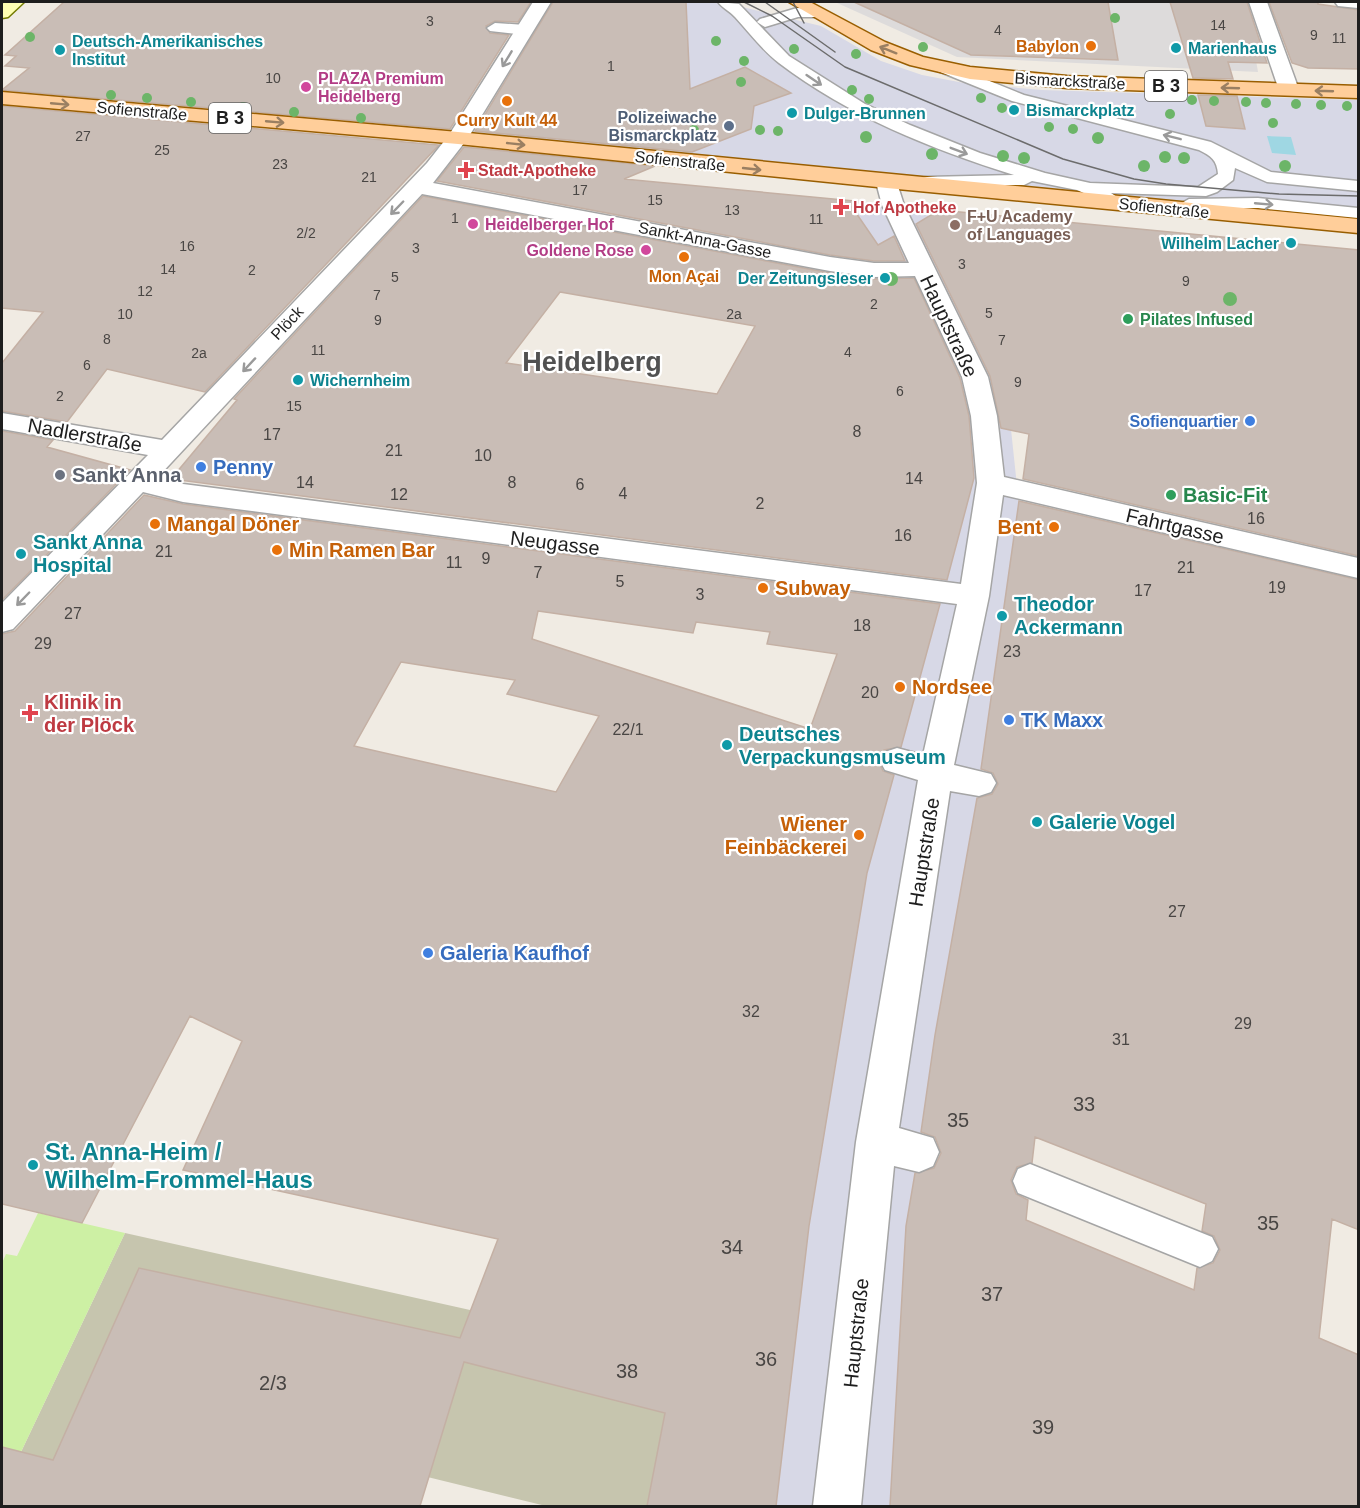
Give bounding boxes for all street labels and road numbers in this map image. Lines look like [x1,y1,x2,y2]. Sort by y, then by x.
street label: Bismarckstraße [1014,70,1126,92]
road number: B 3 [1145,71,1187,101]
street label: Sofienstraße [96,99,188,123]
road number: B 3 [209,103,251,133]
street label: Sofienstraße [634,148,726,174]
street label: Sofienstraße [1118,195,1210,221]
street label: Sankt-Anna-Gasse [637,219,773,261]
street label: Hauptstraße [916,271,982,381]
street label: Plöck [267,302,307,343]
street label: Nadlerstraße [26,414,144,456]
street label: Fahrtgasse [1124,504,1226,548]
street label: Neugasse [509,527,601,559]
street label: Hauptstraße [905,796,943,908]
street label: Hauptstraße [839,1277,873,1389]

